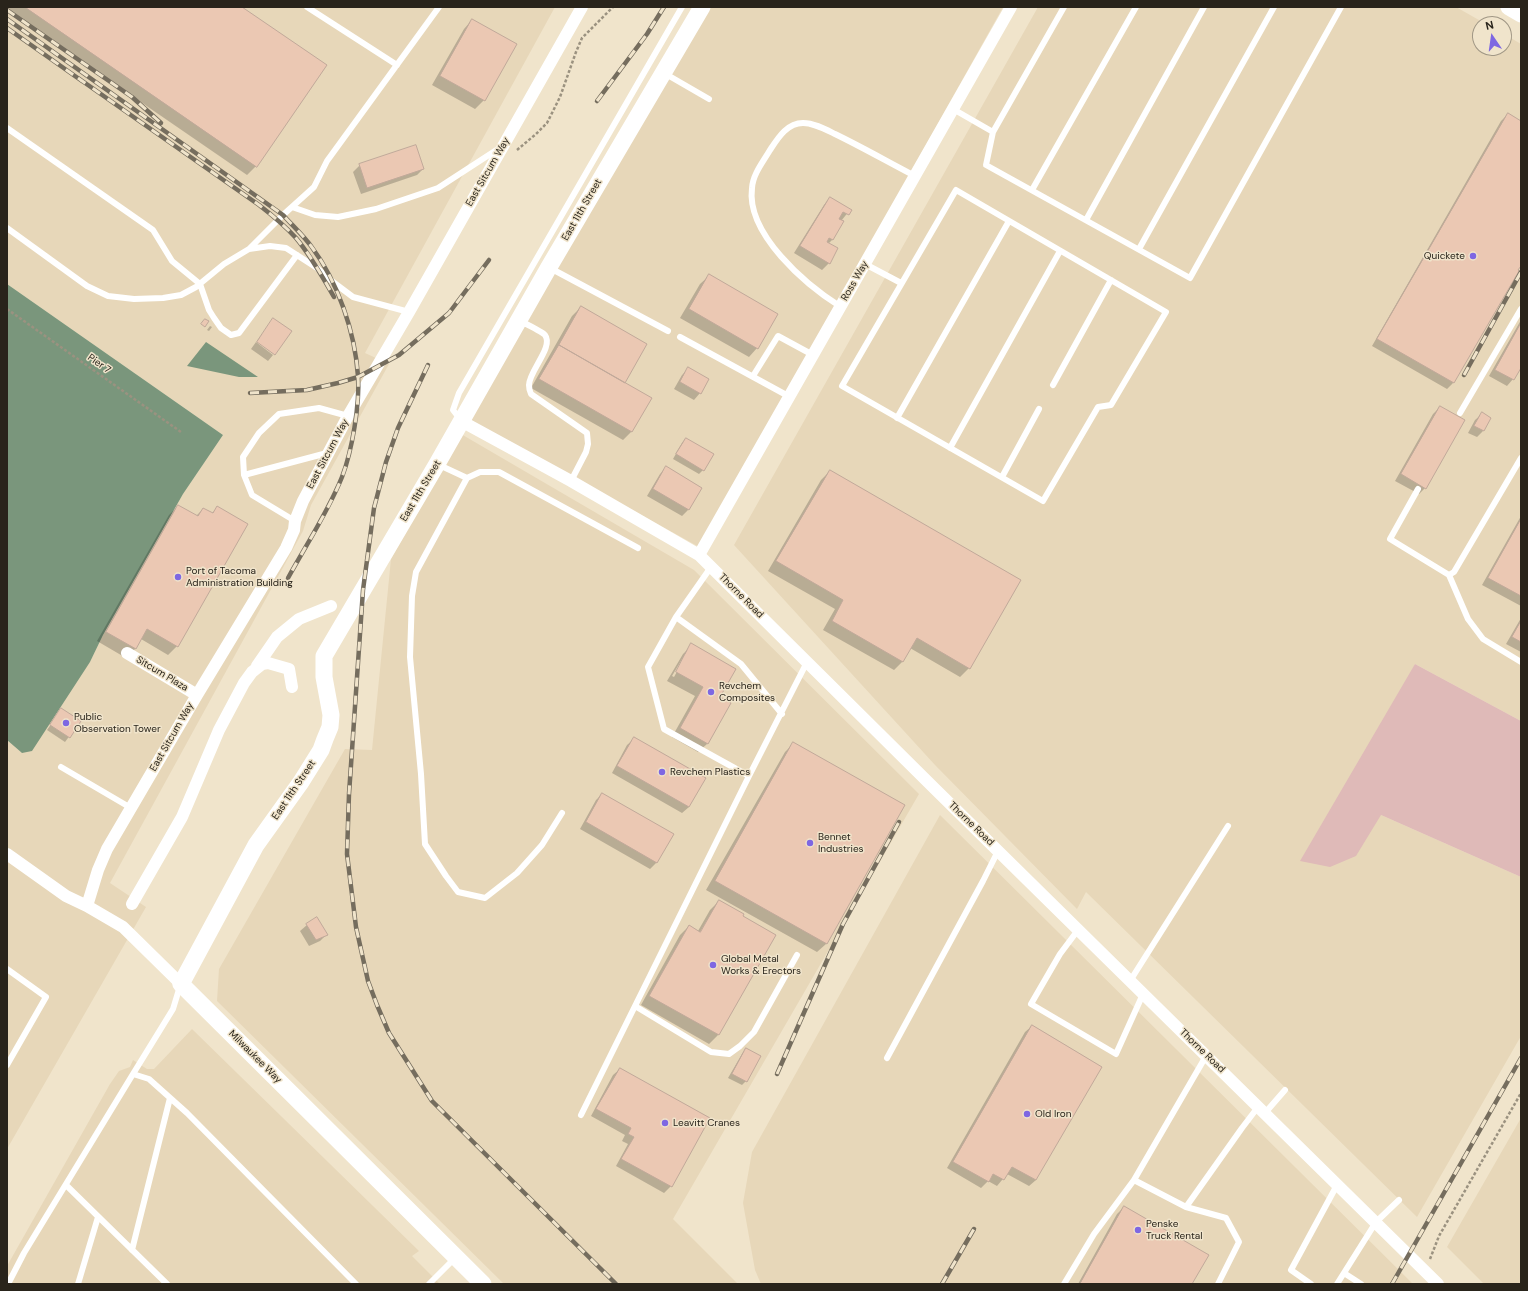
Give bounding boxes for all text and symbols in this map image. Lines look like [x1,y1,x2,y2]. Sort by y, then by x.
north arrow [1472,16,1512,56]
text: N [1484,18,1495,33]
street label: East Sitcum Way [463,135,513,209]
street label: East 11th Street [559,177,605,243]
place label: Quickete [1424,250,1465,262]
marker: Quickete [1468,251,1478,261]
street label: Ross Way [839,259,871,303]
street label: Pier 7 [85,352,113,376]
street label: East Sitcum Way [305,417,351,491]
street label: East 11th Street [398,458,444,524]
place label: Port of Tacoma Administration Building [186,565,293,588]
street label: Thorne Road [716,571,766,621]
marker: Port of Tacoma Administration Building [173,572,183,582]
street label: Sitcum Plaza [134,654,190,694]
place label: Revchem Composites [719,680,775,704]
marker: Revchem Composites [706,687,716,697]
street label: East Sitcum Way [147,700,197,774]
place label: Public Observation Tower [74,711,161,734]
marker: Public Observation Tower [61,718,71,728]
street label: East 11th Street [270,758,318,822]
place label: Revchem Plastics [670,766,750,778]
marker: Revchem Plastics [657,767,667,777]
street label: Thorne Road [946,799,996,849]
place label: Bennet Industries [818,831,864,854]
marker: Bennet Industries [805,838,815,848]
place label: Global Metal Works & Erectors [721,953,801,976]
marker: Global Metal Works & Erectors [708,960,718,970]
street label: Thorne Road [1177,1026,1227,1076]
street label: Milwaukee Way [226,1028,284,1086]
place label: Old Iron [1035,1108,1071,1120]
marker: Old Iron [1022,1109,1032,1119]
place label: Leavitt Cranes [673,1117,740,1129]
marker: Leavitt Cranes [660,1118,670,1128]
place label: Penske Truck Rental [1146,1218,1203,1242]
marker: Penske Truck Rental [1133,1225,1143,1235]

